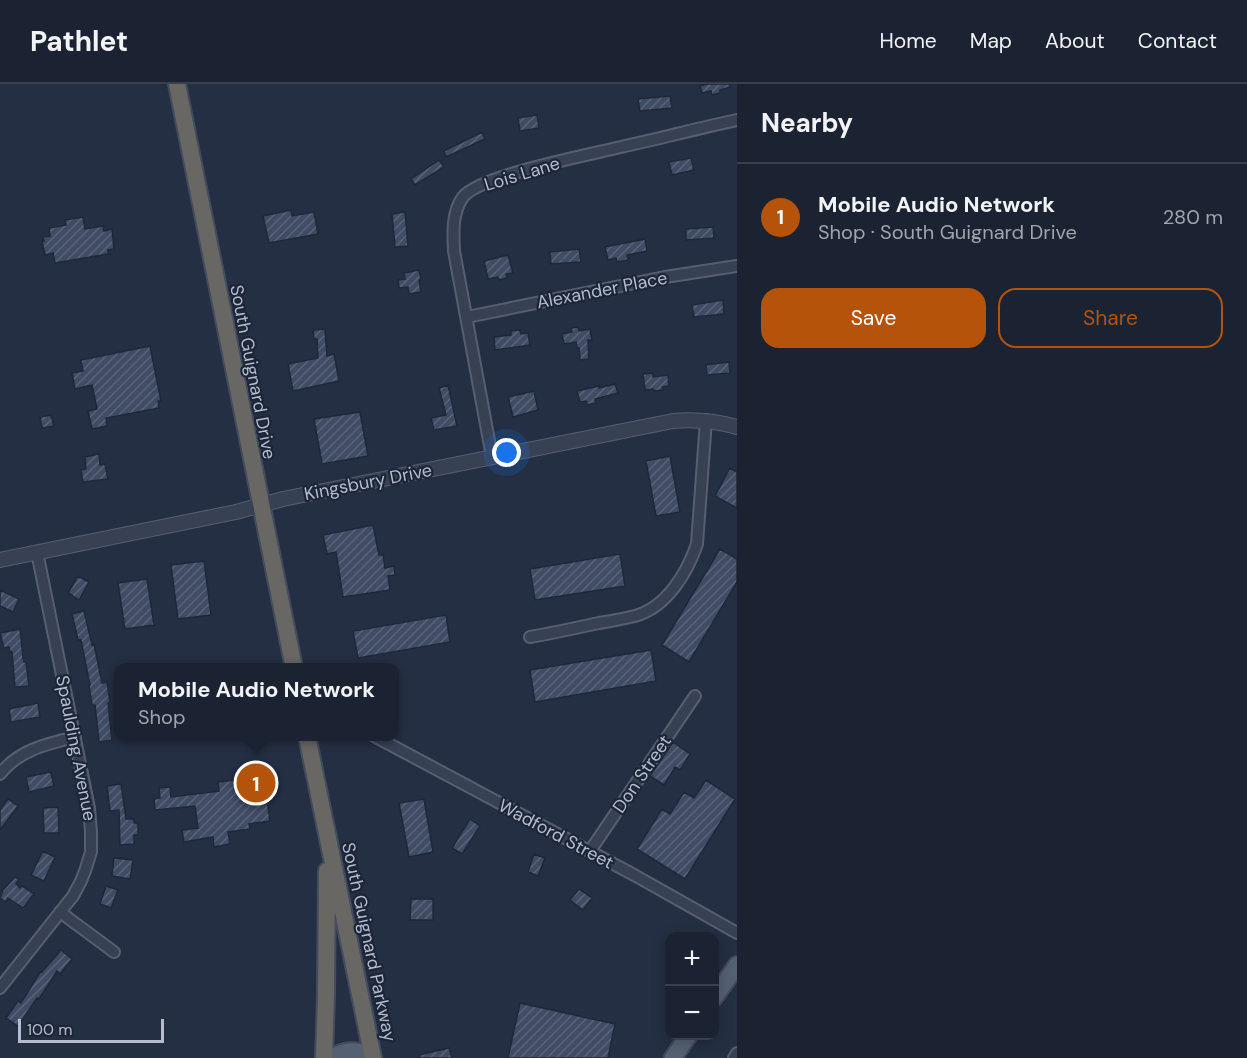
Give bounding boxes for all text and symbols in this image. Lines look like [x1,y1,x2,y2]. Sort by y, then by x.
text: Pathlet [30,23,128,60]
text: Home [879,27,937,55]
text: Map [970,27,1012,55]
text: About [1045,27,1105,55]
text: Contact [1138,27,1217,55]
text: Nearby [761,106,853,140]
street label: Lois Lane [481,151,563,197]
text: Mobile Audio Network [818,190,1055,219]
text: 1 [777,204,784,230]
text: 280 m [1163,204,1223,230]
text: Shop · South Guignard Drive [818,219,1077,245]
street label: Alexander Place [535,266,669,314]
street label: South Guignard Drive [224,283,282,461]
button: Save [761,288,986,348]
button: Share [998,288,1223,348]
your location [492,438,521,467]
street label: Kingsbury Drive [302,458,434,506]
popup [114,663,399,741]
street label: Spaulding Avenue [50,673,102,823]
text: Mobile Audio Network [138,675,375,704]
text: Shop [138,704,185,730]
street label: Don Street [607,730,677,818]
pin: 1 [236,760,276,806]
street label: Wadford Street [494,793,618,875]
street label: South Guignard Parkway [336,840,402,1044]
map controls [665,932,719,1040]
button: + [665,932,719,986]
button: − [665,986,719,1040]
scale bar [18,1016,164,1044]
text: 100 m [27,1019,72,1040]

